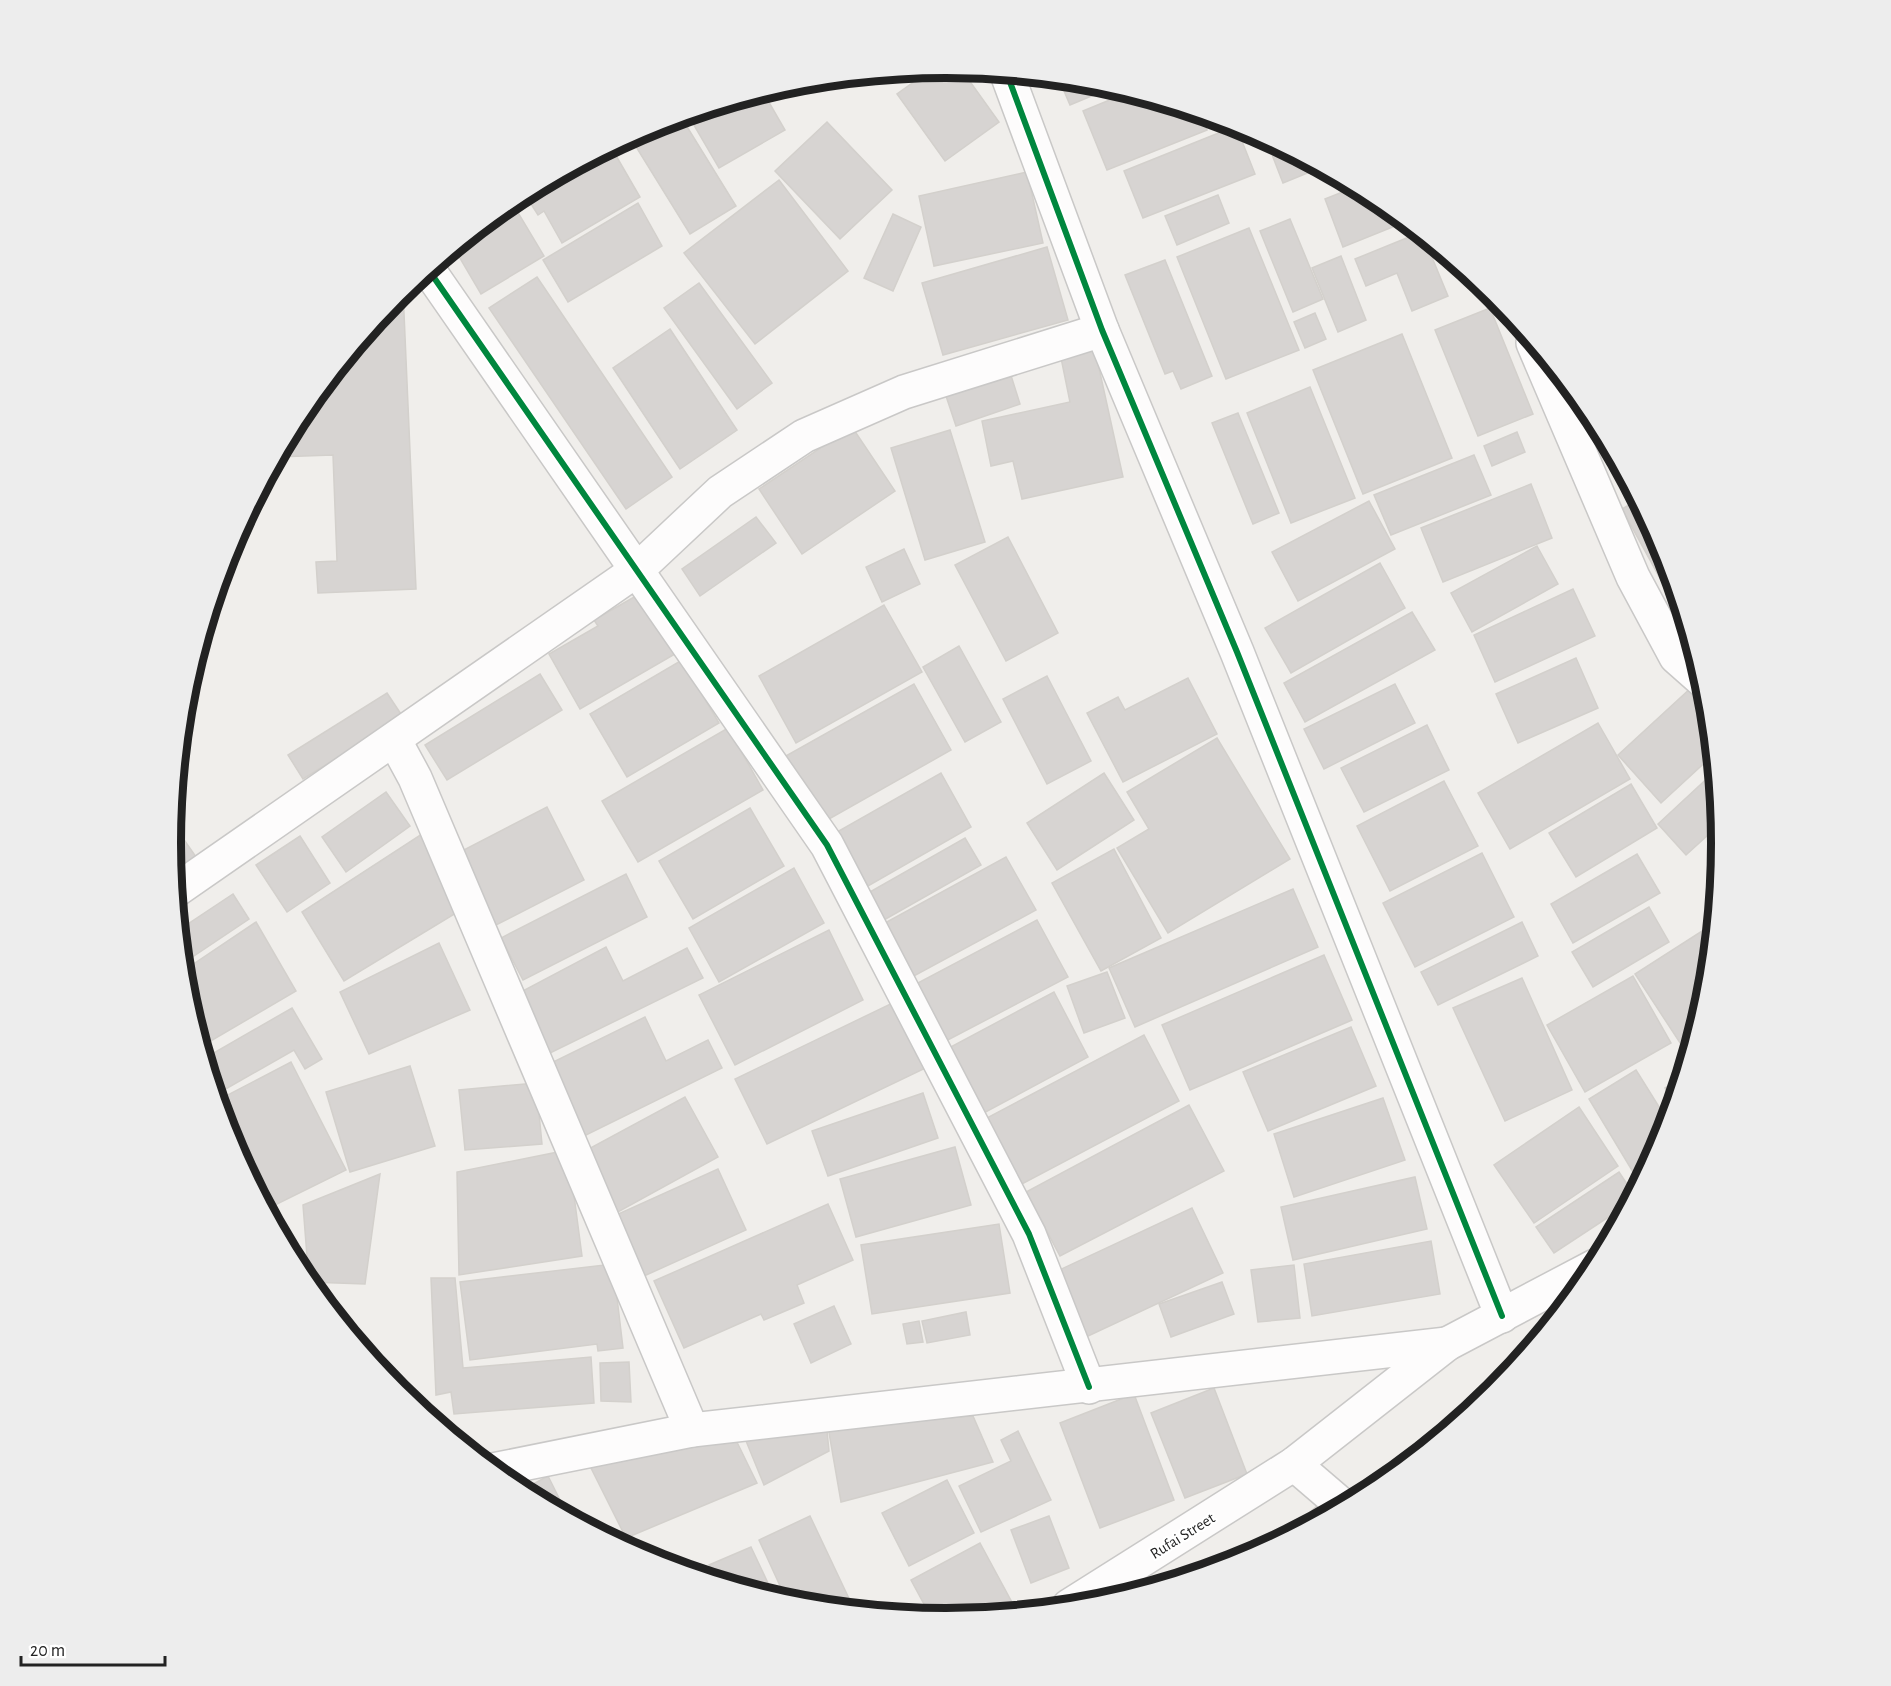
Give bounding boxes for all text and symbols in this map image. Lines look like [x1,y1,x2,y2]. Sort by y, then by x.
street label: Rufai Street [1147,1510,1218,1562]
scale bar [21,1629,165,1667]
text: 20 m [30,1642,65,1660]

